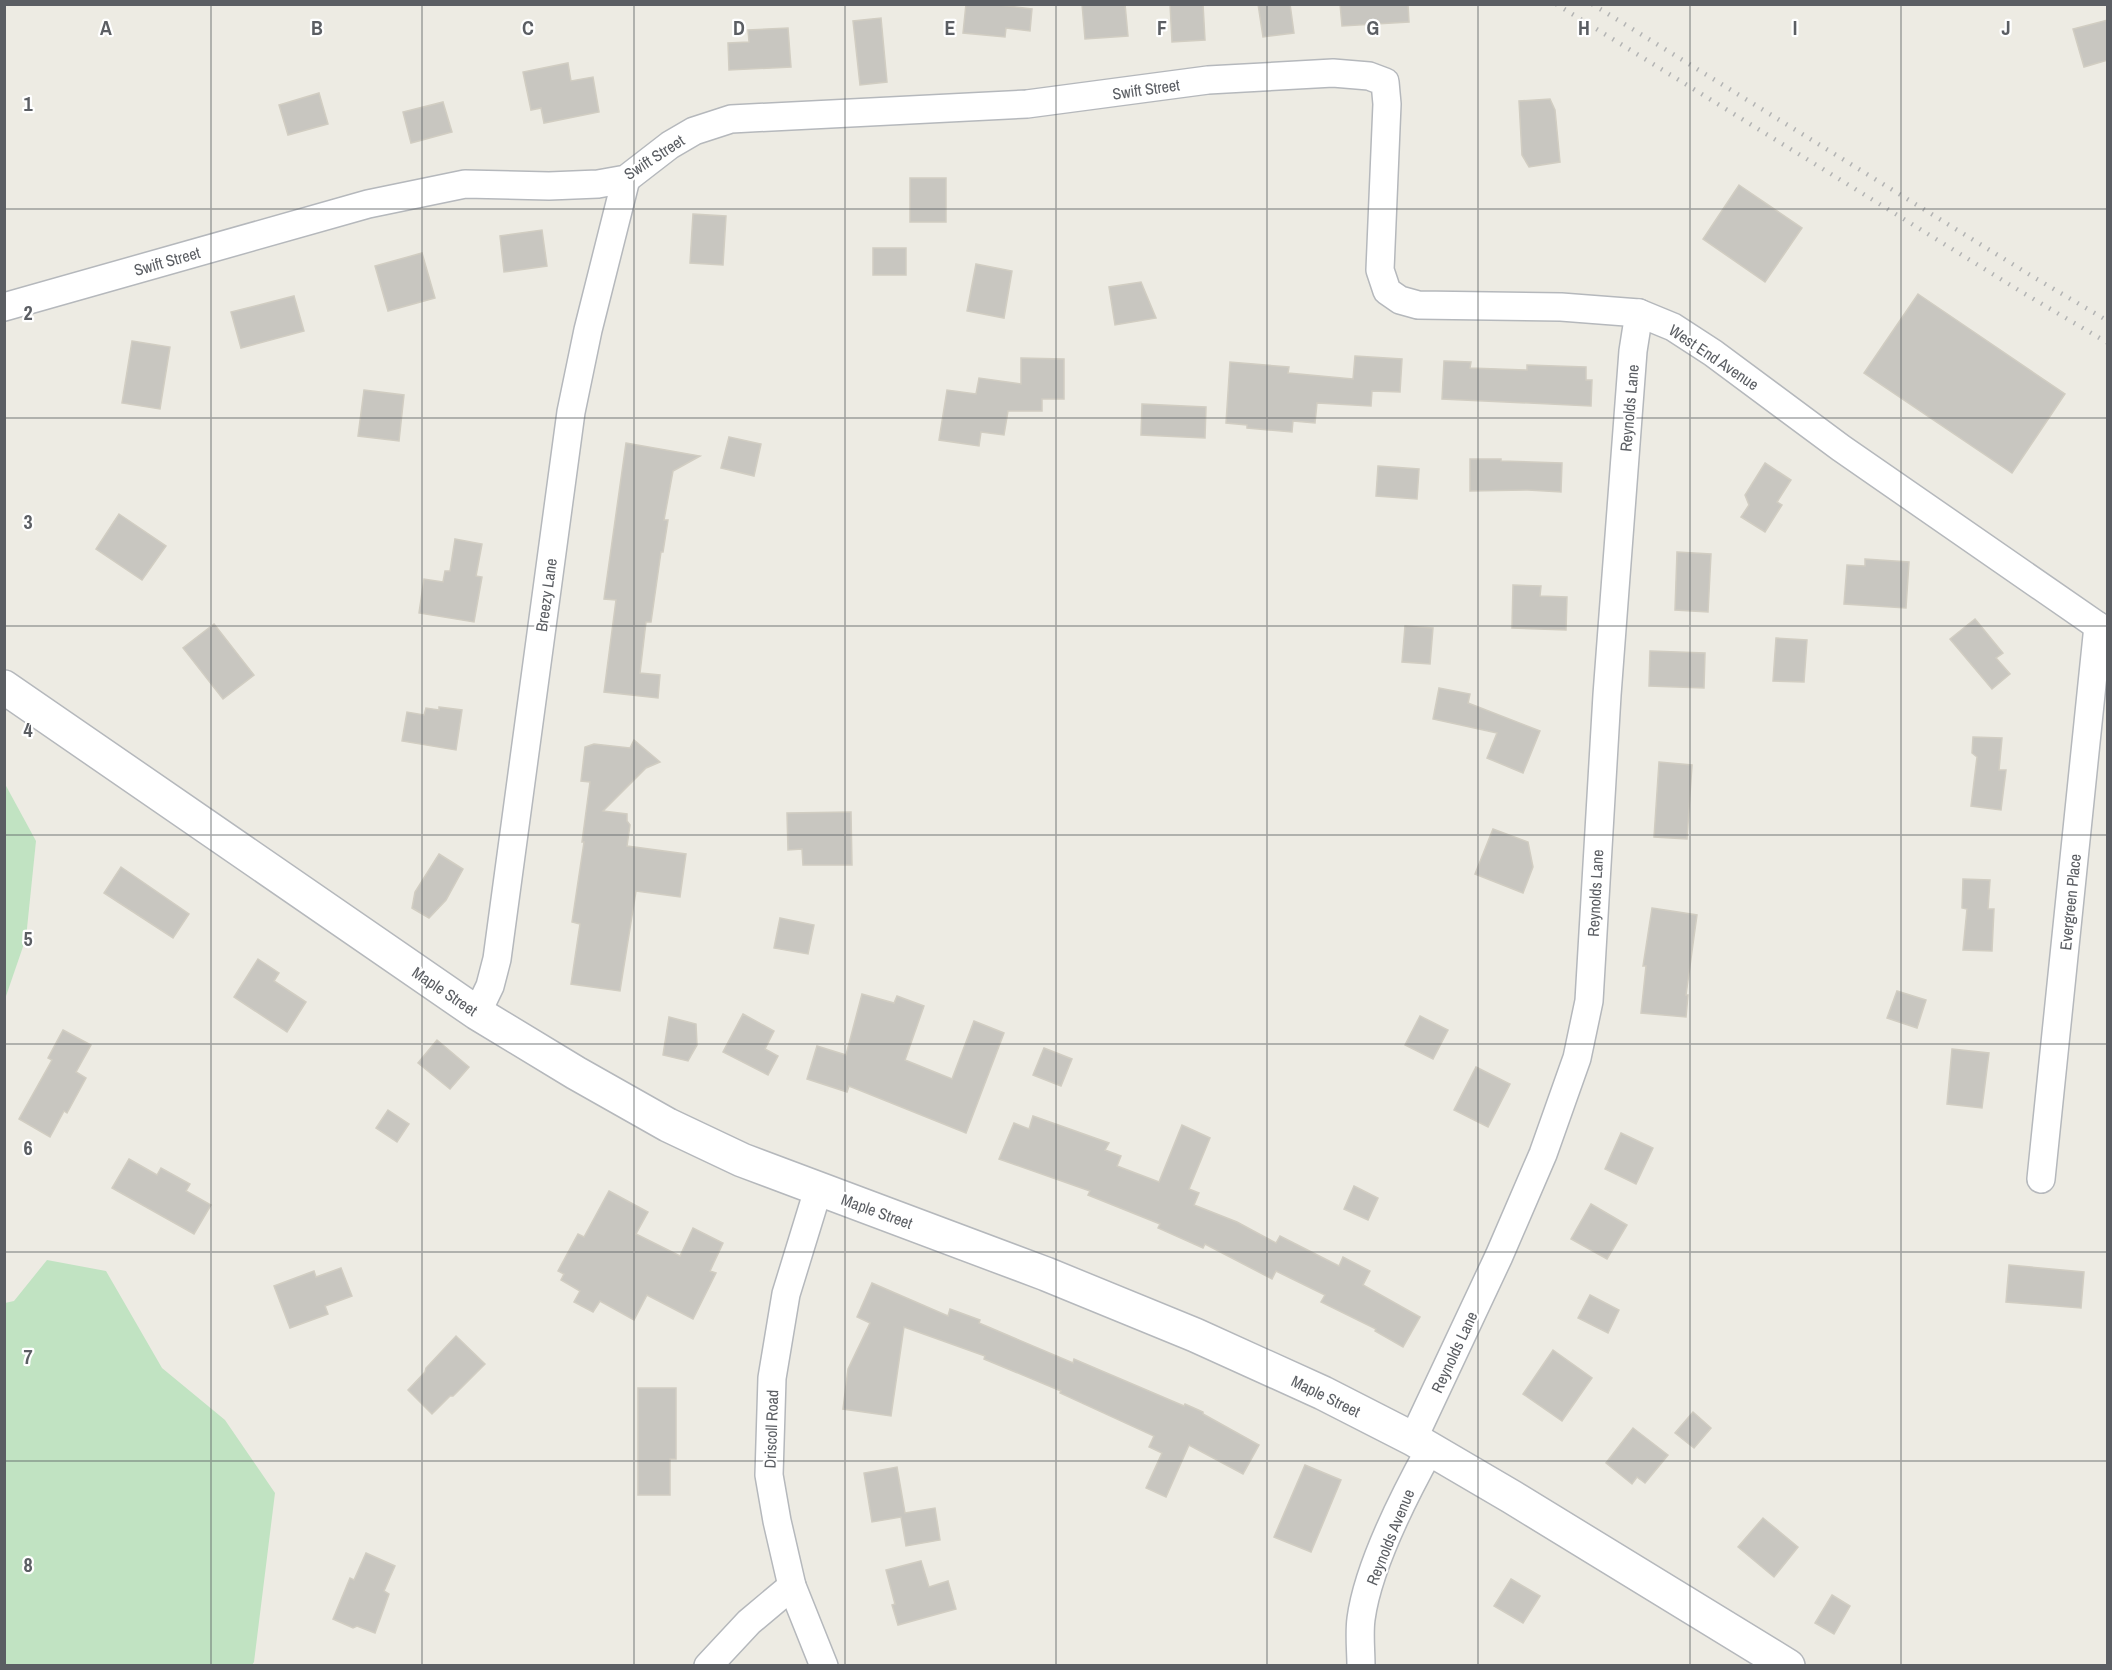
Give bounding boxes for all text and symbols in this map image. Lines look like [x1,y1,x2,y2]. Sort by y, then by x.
text: A [100,14,112,41]
text: B [311,14,323,41]
text: C [522,14,534,41]
text: D [733,14,745,41]
text: E [945,14,956,41]
text: F [1157,14,1167,41]
text: G [1367,14,1379,41]
text: H [1578,14,1590,41]
text: I [1793,14,1797,41]
text: J [2001,14,2011,41]
street label: Swift Street [1111,73,1181,105]
text: 1 [23,90,33,117]
street label: Swift Street [620,129,689,185]
street label: Swift Street [131,241,203,281]
text: 2 [23,299,33,326]
street label: West End Avenue [1665,319,1763,395]
street label: Reynolds Lane [1614,363,1644,453]
text: 3 [23,508,33,535]
street label: Breezy Lane [530,557,562,633]
text: 4 [23,716,33,743]
street label: Reynolds Lane [1582,849,1608,937]
street label: Evergreen Place [2054,853,2086,951]
text: 5 [23,925,33,952]
street label: Maple Street [408,961,482,1021]
text: 6 [23,1134,33,1161]
street label: Maple Street [838,1188,916,1234]
street label: Reynolds Lane [1426,1308,1482,1396]
text: 7 [23,1343,33,1370]
street label: Maple Street [1288,1370,1365,1422]
street label: Driscoll Road [759,1389,783,1469]
street label: Reynolds Avenue [1361,1486,1419,1588]
text: 8 [23,1551,33,1578]

